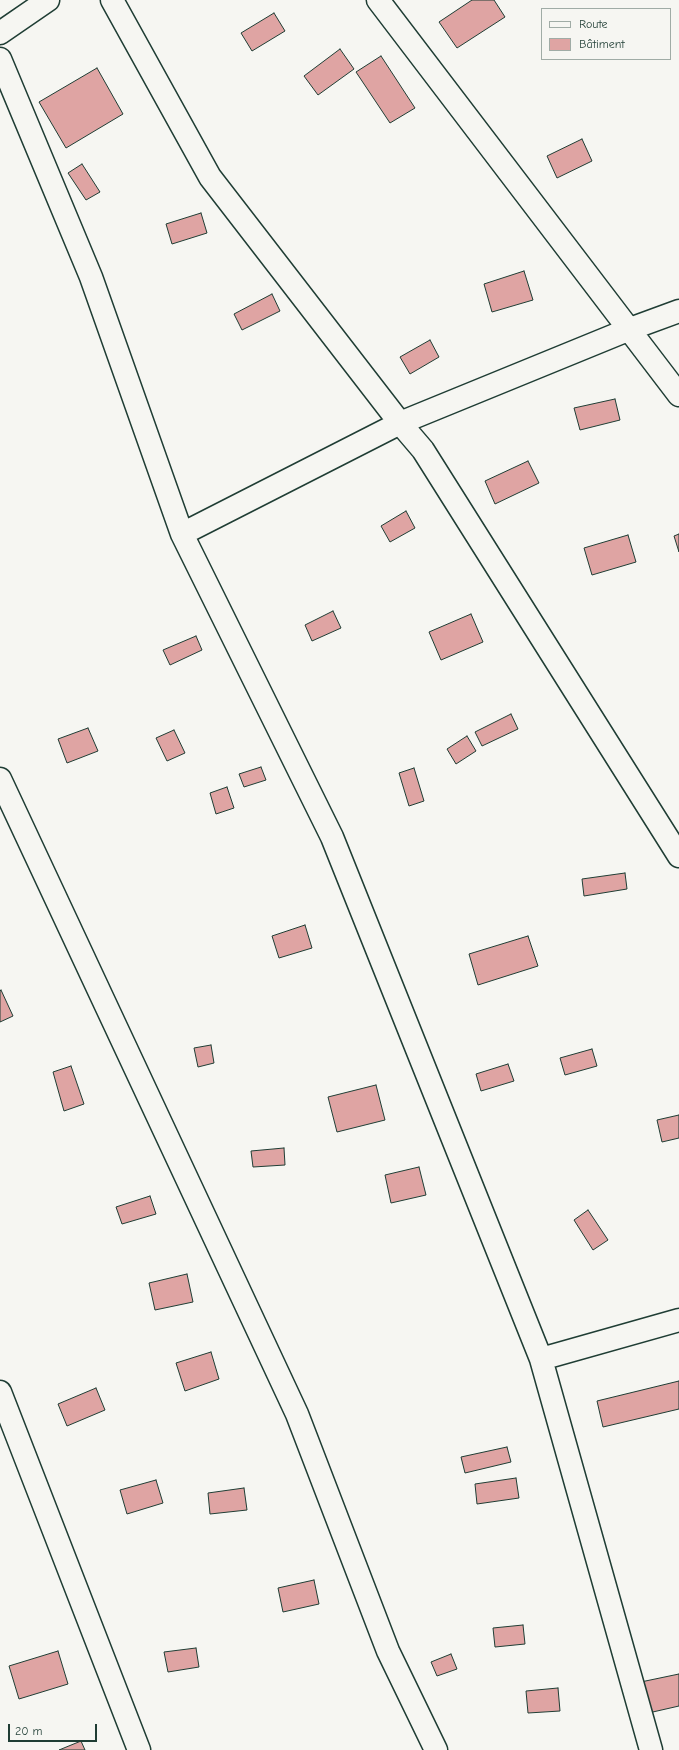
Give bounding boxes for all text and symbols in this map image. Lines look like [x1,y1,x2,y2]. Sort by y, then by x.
legend [541,8,671,60]
text: Route [579,17,608,31]
text: Bâtiment [579,37,625,51]
scale bar [10,1716,99,1742]
text: 20 m [15,1724,43,1738]

